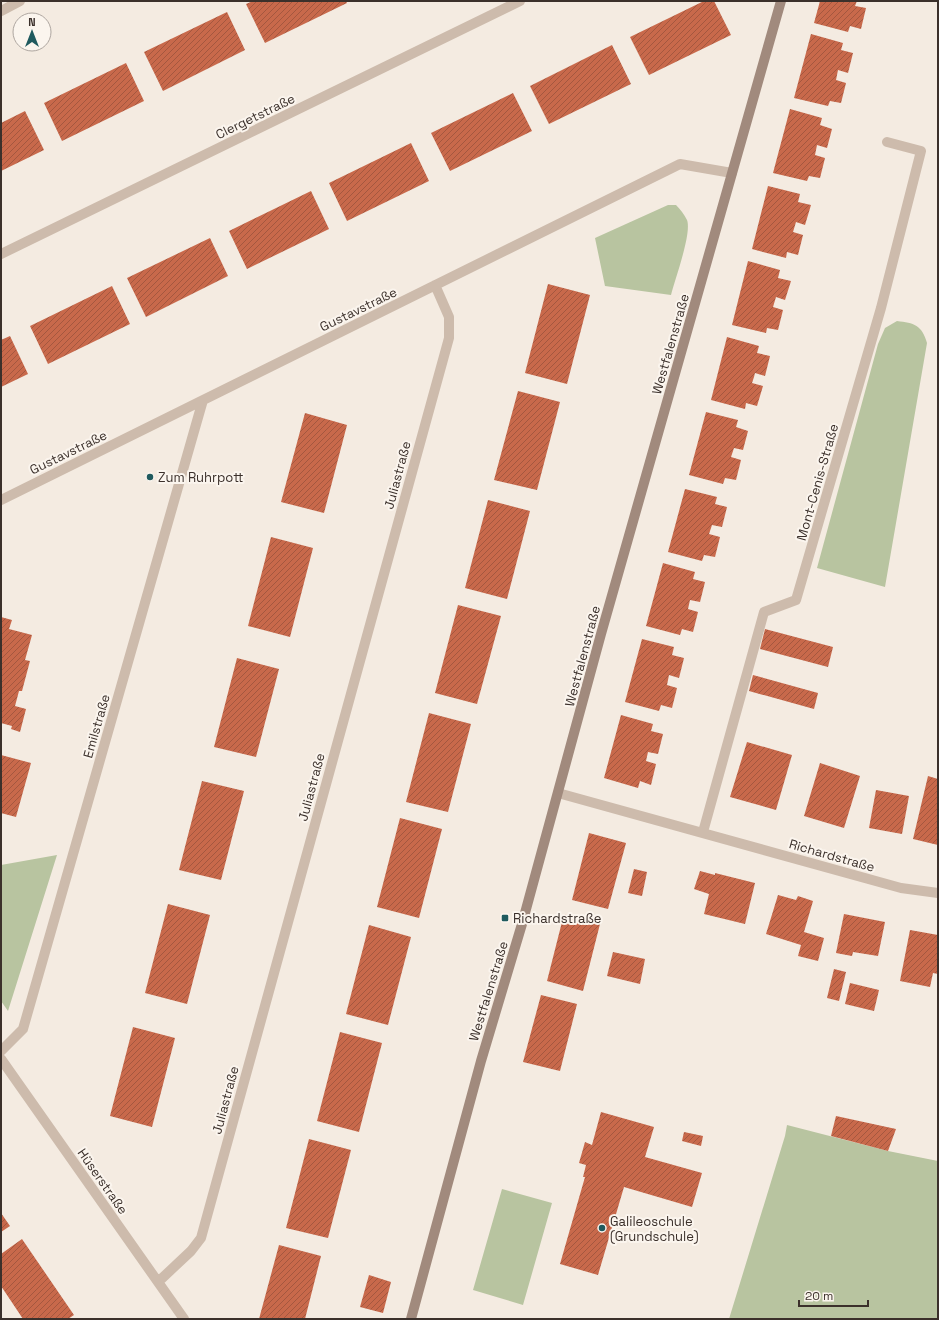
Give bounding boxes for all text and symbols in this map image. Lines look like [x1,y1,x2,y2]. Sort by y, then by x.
north arrow [12,12,52,52]
text: N [28,15,36,29]
street label: Clergetstraße [213,90,298,143]
street label: Gustavstraße [317,283,400,335]
street label: Westfalenstraße [648,292,693,396]
street label: Mont-Cenis-Straße [793,422,842,542]
street label: Gustavstraße [27,426,110,478]
street label: Juliastraße [380,439,415,511]
place label: Zum Ruhrpott [158,469,244,486]
marker: Zum Ruhrpott [145,472,155,482]
street label: Westfalenstraße [561,604,604,708]
street label: Emilstraße [79,692,114,760]
street label: Juliastraße [294,751,329,823]
street label: Richardstraße [787,835,877,876]
place label: Richardstraße [513,910,601,927]
marker: Richardstraße [500,913,510,923]
street label: Westfalenstraße [465,939,512,1043]
street label: Juliastraße [208,1064,243,1136]
street label: Hüserstraße [74,1145,131,1218]
place label: Galileoschule (Grundschule) [610,1213,699,1245]
marker: Galileoschule (Grundschule) [597,1223,607,1233]
scale bar [799,1282,868,1308]
text: 20 m [805,1288,833,1304]

